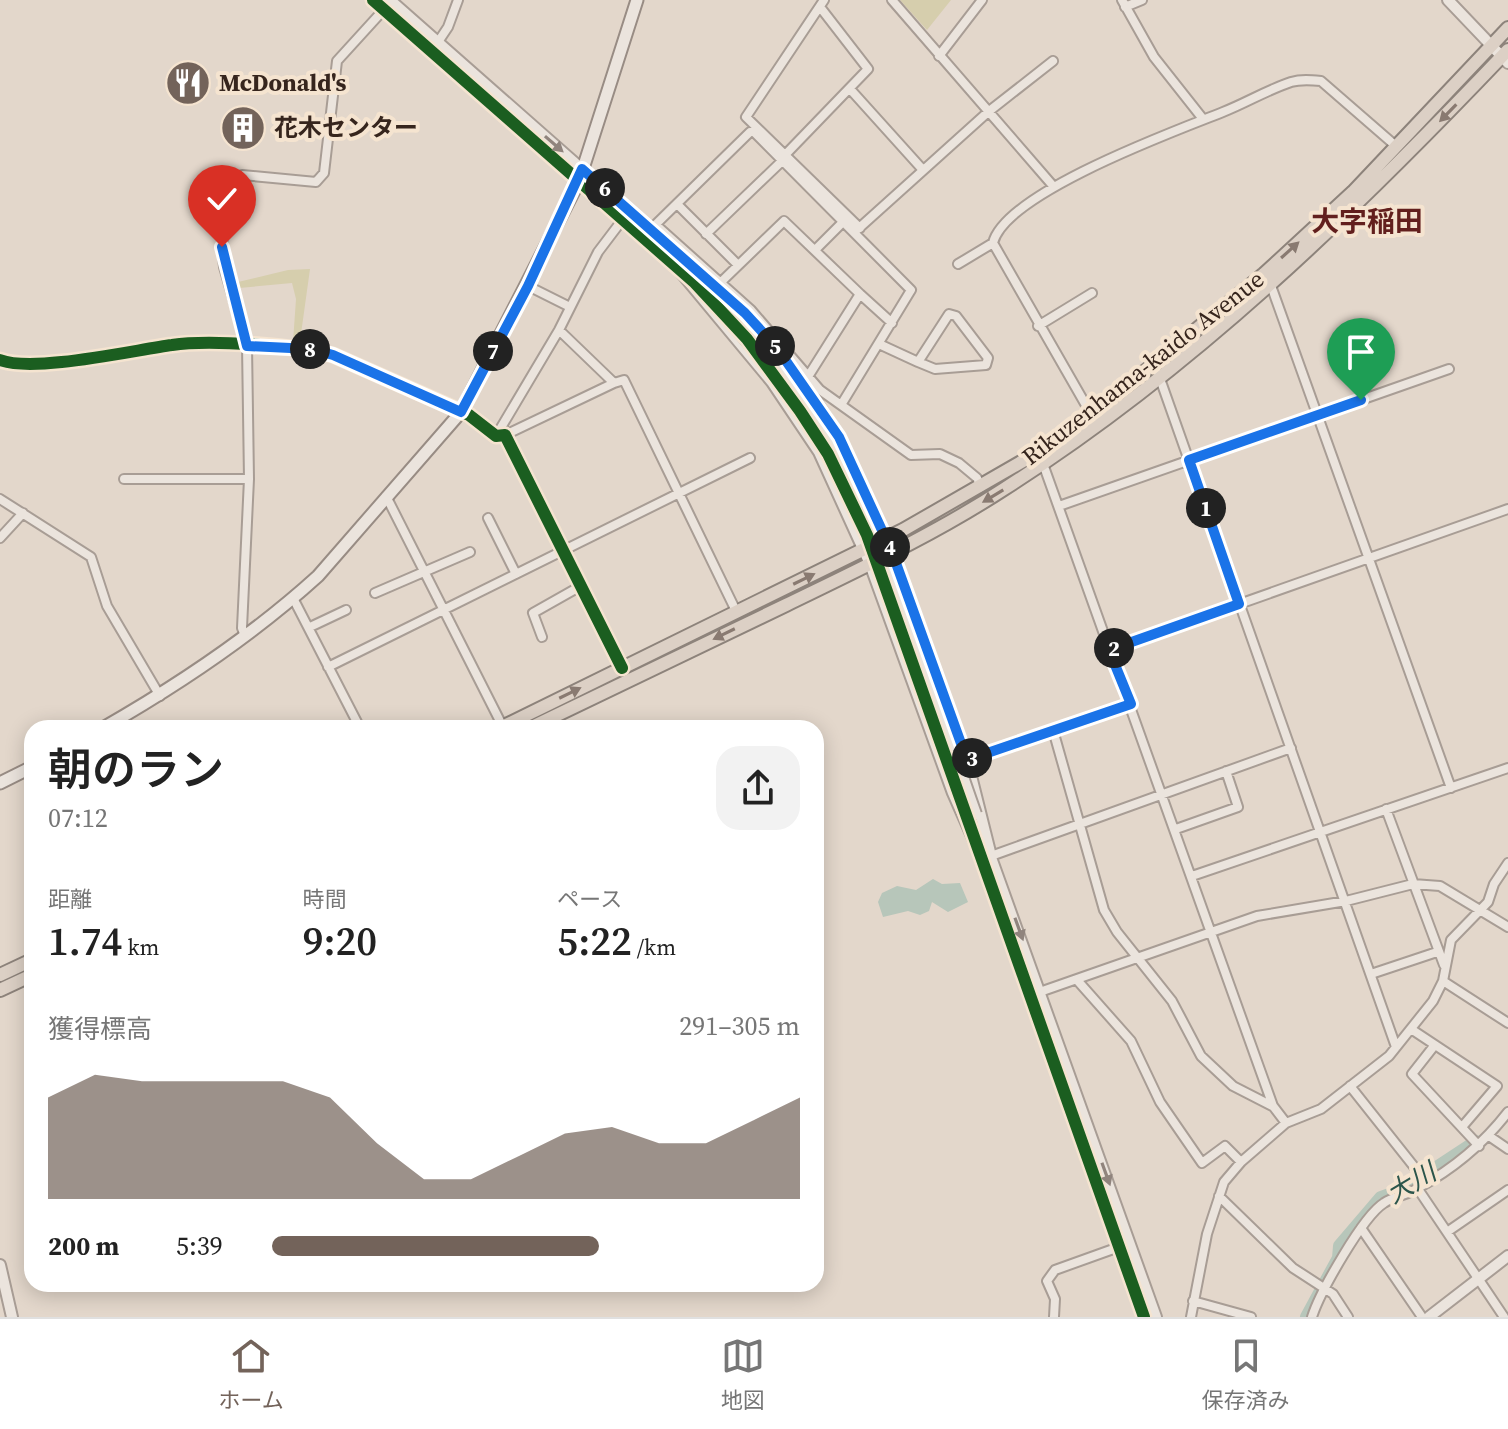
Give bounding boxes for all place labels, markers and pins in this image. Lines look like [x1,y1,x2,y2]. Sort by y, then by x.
restaurant icon: McDonald's [164,59,212,107]
place label: McDonald's [219,66,347,99]
building icon: 花木センター [219,104,267,152]
place label: 花木センター [274,111,418,144]
pin [188,165,256,247]
pin: 6 [585,168,625,208]
pin [1327,318,1395,400]
pin: 5 [755,326,795,366]
pin: 8 [290,329,330,369]
pin: 7 [473,331,513,371]
pin: 1 [1186,488,1226,528]
pin: 4 [870,527,910,567]
pin: 2 [1094,628,1134,668]
pin: 3 [952,738,992,778]

